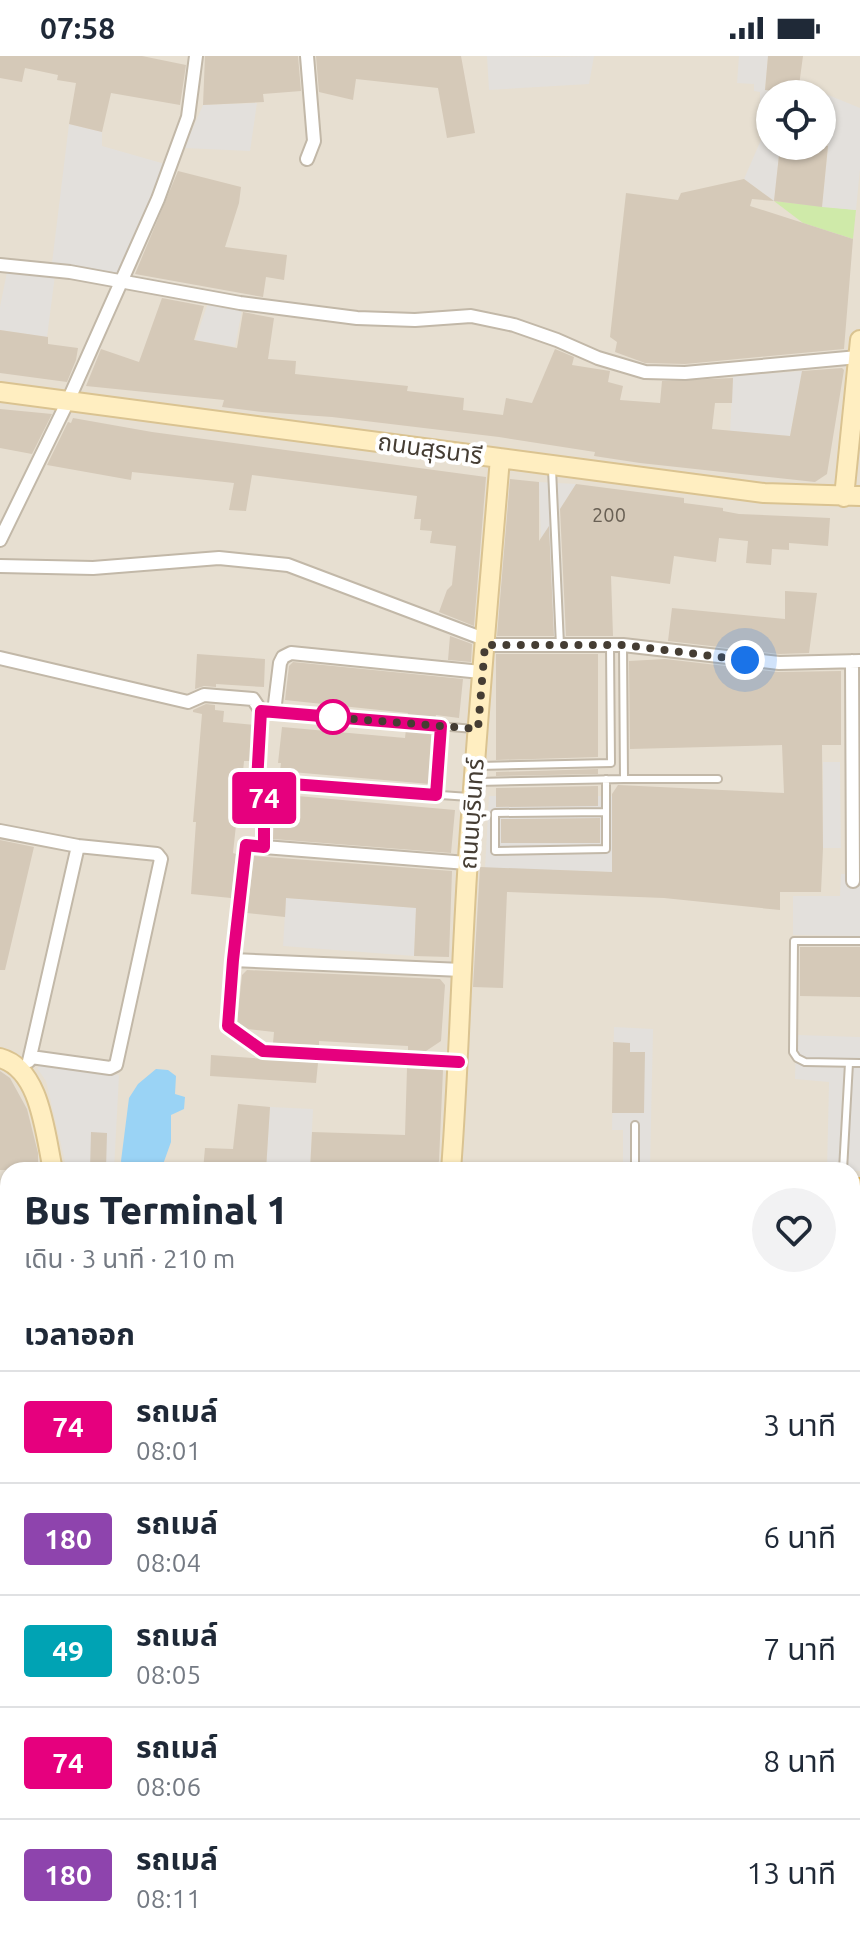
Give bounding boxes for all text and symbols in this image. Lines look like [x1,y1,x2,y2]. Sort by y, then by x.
text: 07:58 [40,11,115,45]
map controls [756,80,836,160]
button: locate [756,80,836,160]
street label: ถนนสุรนารี [376,428,484,471]
house number: 200 [592,503,626,526]
your location [725,640,765,680]
unlabelled marker [316,700,350,734]
street label: ถนนบุรินทร์ [454,756,491,870]
line badge: 74 [228,772,300,824]
text: 74 [248,782,280,813]
button: heart [752,1188,836,1272]
text: Bus Terminal 1 [24,1189,288,1231]
text: เดิน · 3 นาที · 210 m [24,1244,235,1273]
text: เวลาออก [24,1317,135,1351]
text: รถเมล์ [136,1394,218,1428]
text: 3 นาที [763,1408,836,1442]
text: 74 [52,1411,84,1442]
text: 08:01 [136,1436,201,1465]
text: รถเมล์ [136,1506,218,1540]
text: 6 นาที [763,1520,836,1554]
text: 180 [44,1523,92,1554]
text: 08:04 [136,1548,201,1577]
text: รถเมล์ [136,1618,218,1652]
text: 7 นาที [763,1632,836,1666]
text: 49 [52,1635,84,1666]
text: 08:05 [136,1660,201,1689]
text: รถเมล์ [136,1730,218,1764]
text: 8 นาที [763,1744,836,1778]
text: 74 [52,1747,84,1778]
text: 08:06 [136,1772,201,1801]
text: รถเมล์ [136,1842,218,1876]
text: 13 นาที [746,1856,836,1890]
text: 180 [44,1859,92,1890]
text: 08:11 [136,1884,201,1913]

